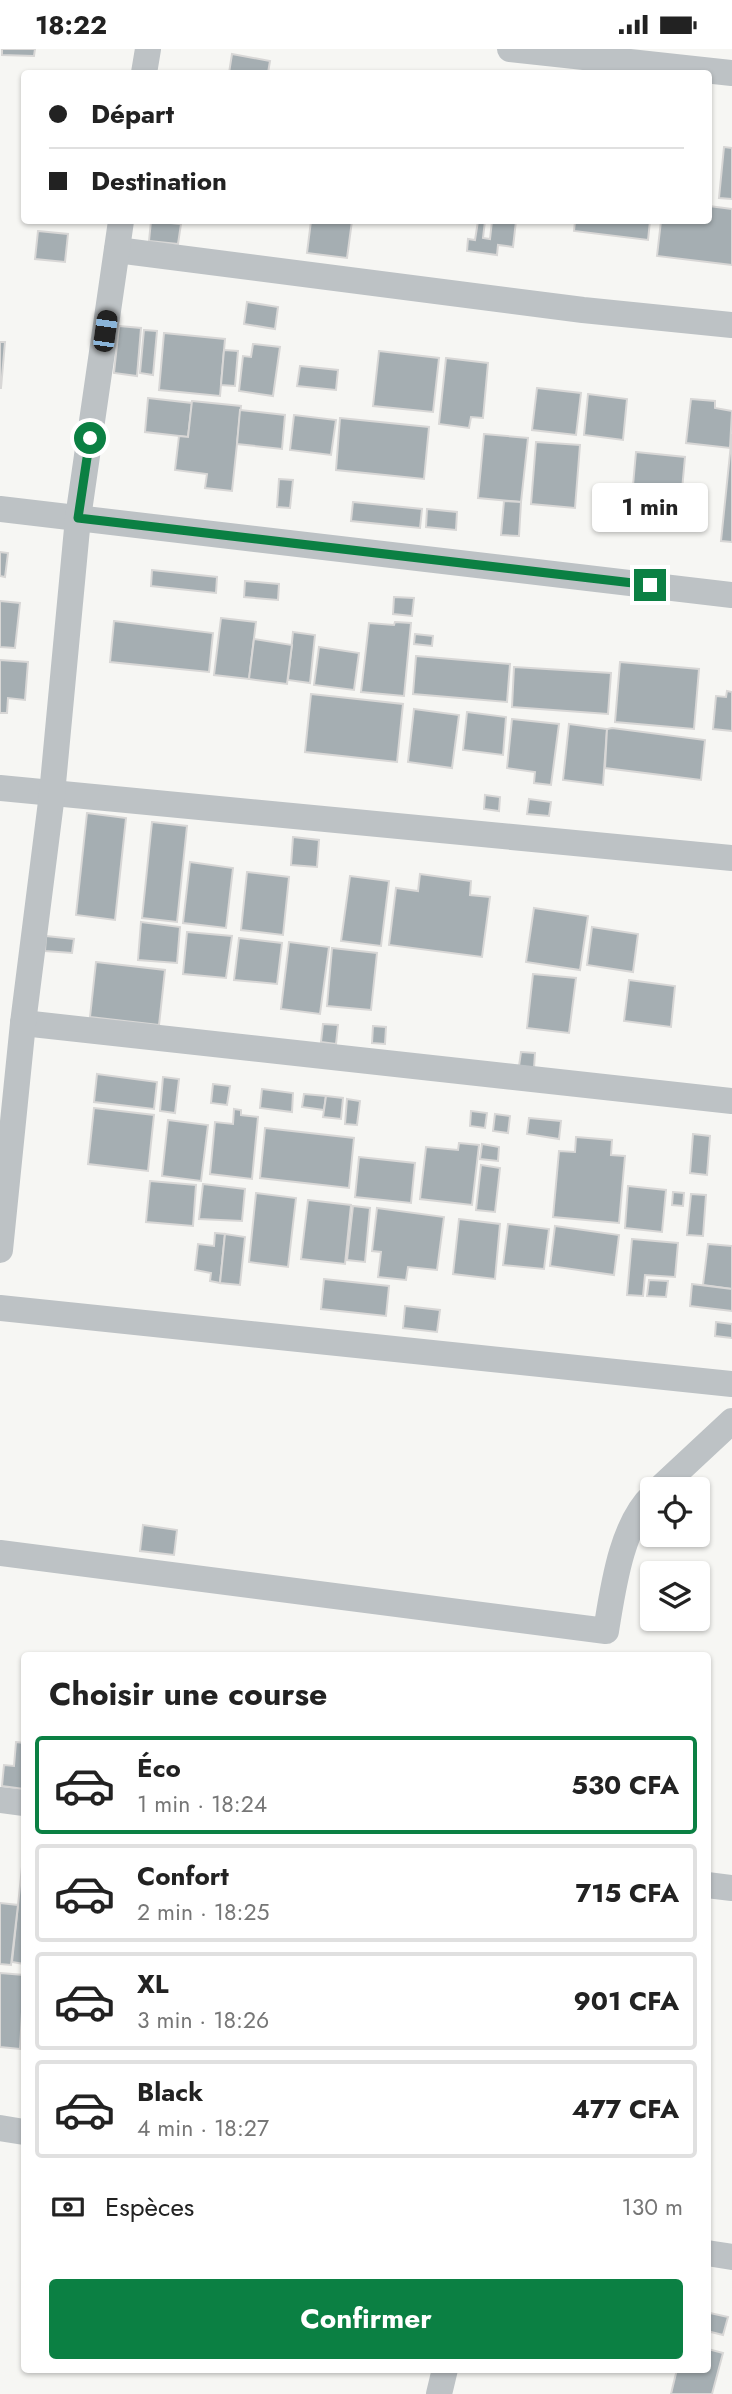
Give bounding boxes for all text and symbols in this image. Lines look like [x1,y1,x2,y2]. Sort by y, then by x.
text: 18:22 [35,6,107,44]
text: Départ [91,95,174,133]
text: Destination [91,162,227,200]
car [92,309,119,353]
route start [74,422,106,454]
callout: 1 min [592,483,708,533]
text: 1 min [621,490,679,524]
route end [634,569,666,601]
map controls [640,1477,710,1631]
button: locate [640,1477,710,1547]
button: layers [640,1561,710,1631]
text: Choisir une course [49,1671,327,1717]
text: Éco [137,1749,181,1787]
icon: car [53,1754,116,1817]
text: 530 CFA [571,1766,679,1804]
text: 1 min · 18:24 [137,1787,267,1821]
text: Confort [137,1857,229,1895]
icon: car [53,1862,116,1925]
text: 715 CFA [576,1874,679,1912]
text: 2 min · 18:25 [137,1895,270,1929]
text: XL [137,1965,169,2003]
icon: car [53,1970,116,2033]
text: 901 CFA [573,1982,679,2020]
text: 3 min · 18:26 [137,2003,269,2037]
text: Black [137,2073,203,2111]
icon: car [53,2078,116,2141]
text: 477 CFA [572,2090,679,2128]
text: 4 min · 18:27 [137,2111,269,2145]
icon: cash [49,2188,87,2226]
text: Espèces [105,2188,194,2226]
text: 130 m [621,2190,683,2224]
button: Confirmer [49,2279,683,2359]

